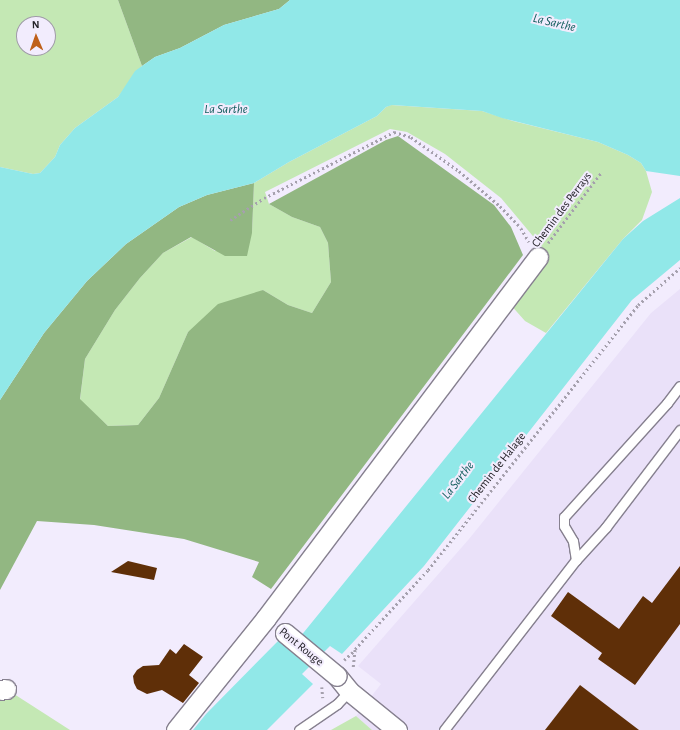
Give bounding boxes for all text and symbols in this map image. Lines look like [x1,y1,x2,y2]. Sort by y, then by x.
water label: La Sarthe [531,12,577,36]
north arrow [16,16,56,56]
text: N [32,19,40,30]
water label: La Sarthe [204,102,248,118]
street label: Chemin des Perrays [529,169,595,251]
street label: Chemin de Halage [465,430,529,506]
water label: La Sarthe [439,459,479,503]
street label: Pont Rouge [276,625,326,669]

